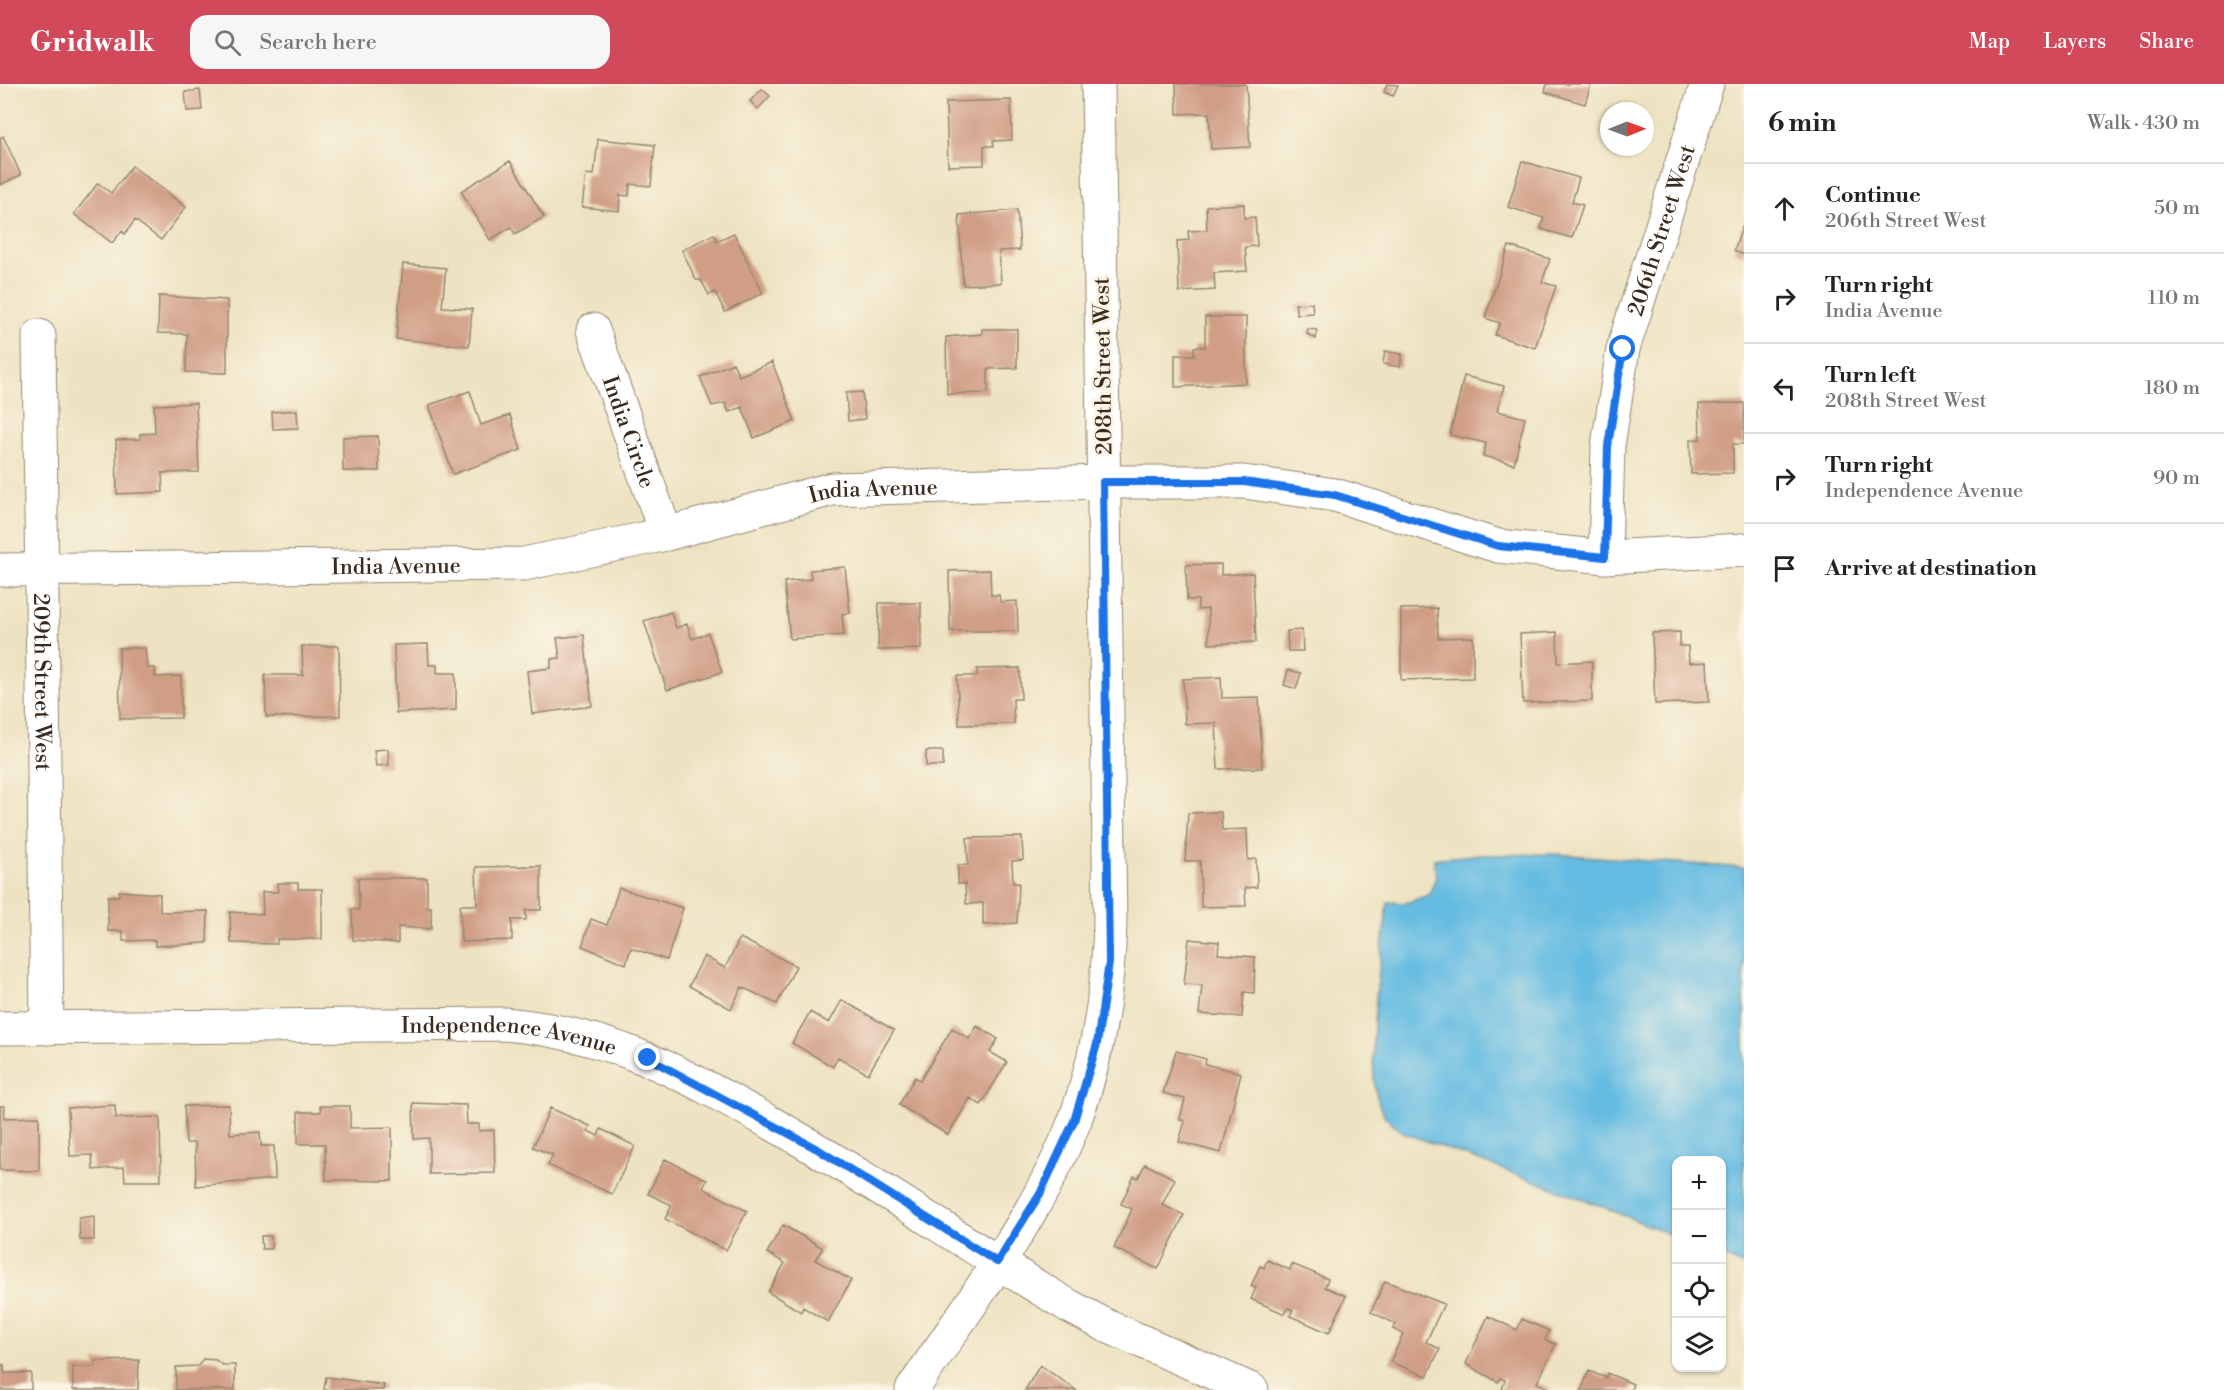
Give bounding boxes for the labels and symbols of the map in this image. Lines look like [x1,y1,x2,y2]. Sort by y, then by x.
north arrow [1600,102,1654,156]
street label: 206th Street West [1622,141,1702,319]
street label: 208th Street West [1088,277,1119,455]
route start [1609,335,1635,361]
street label: India Circle [596,372,660,492]
street label: India Avenue [806,474,938,510]
street label: India Avenue [331,553,461,581]
street label: 209th Street West [27,593,56,771]
street label: Independence Avenue [401,1012,620,1062]
route end [634,1044,660,1070]

